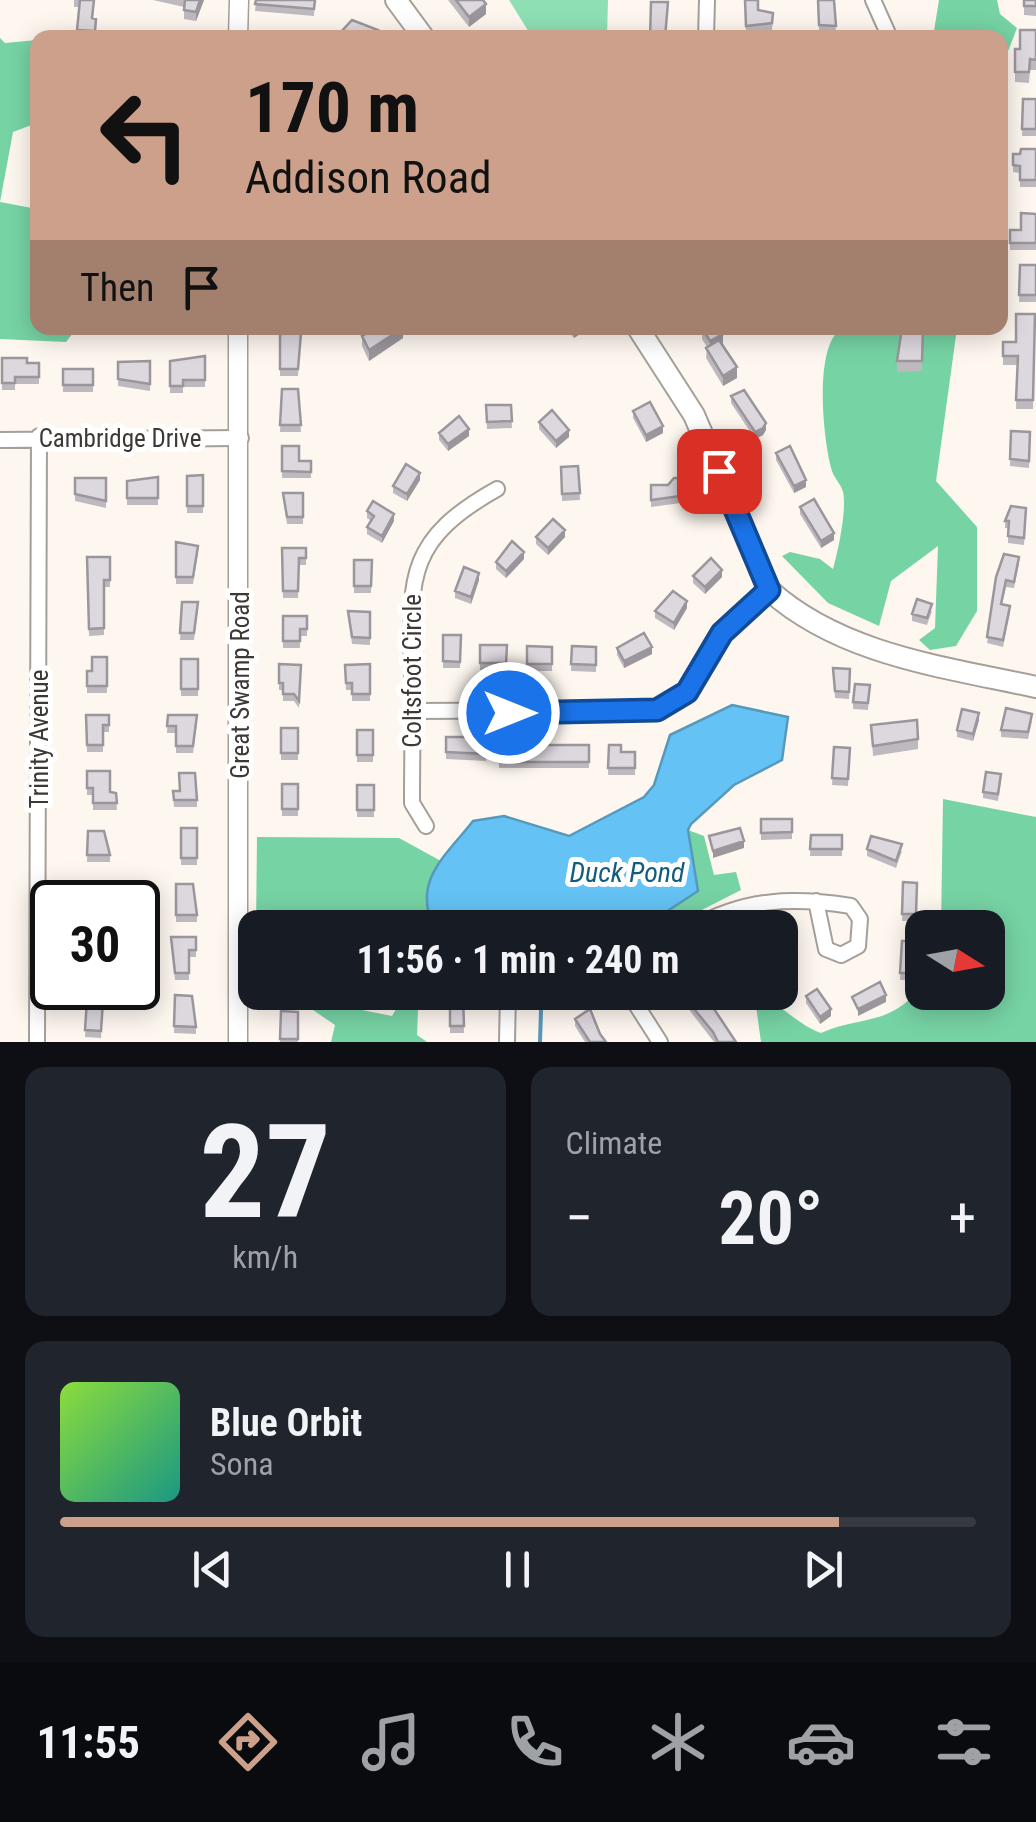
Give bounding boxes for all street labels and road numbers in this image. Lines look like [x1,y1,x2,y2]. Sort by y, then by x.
street label: Cambridge Drive [39,424,201,453]
street label: Great Swamp Road [226,591,255,779]
street label: Coltsfoot Circle [398,594,427,748]
street label: Trinity Avenue [25,670,54,808]

